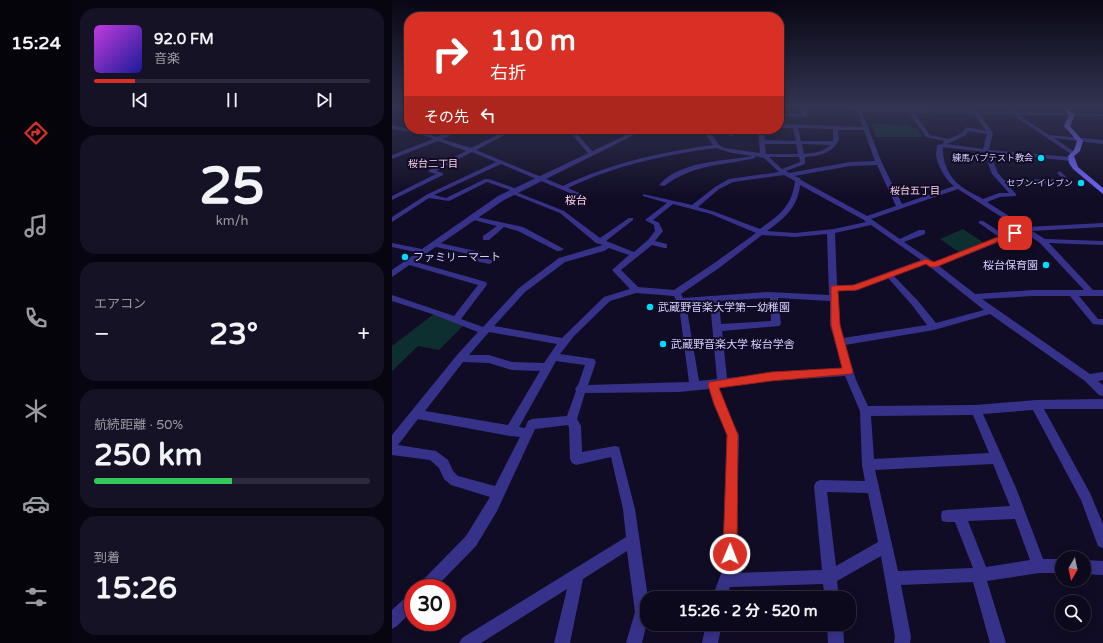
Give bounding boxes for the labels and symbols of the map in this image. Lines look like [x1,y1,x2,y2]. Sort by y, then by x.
place label: 練馬バプテスト教会 [952,153,1033,164]
marker: 練馬バプテスト教会 [1036,153,1046,163]
district label: 桜台二丁目 [408,158,458,170]
place label: セブン-イレブン [1006,178,1073,189]
marker: セブン-イレブン [1076,178,1086,188]
district label: 桜台五丁目 [890,185,940,197]
district label: 桜台 [565,194,587,207]
pin [998,216,1032,250]
place label: ファミリーマート [413,251,501,264]
marker: ファミリーマート [400,252,410,262]
place label: 桜台保育園 [983,259,1038,272]
marker: 桜台保育園 [1041,260,1051,270]
place label: 武蔵野音楽大学第一幼稚園 [658,301,790,314]
marker: 武蔵野音楽大学第一幼稚園 [645,302,655,312]
place label: 武蔵野音楽大学 桜台学舎 [671,338,795,351]
marker: 武蔵野音楽大学 桜台学舎 [658,339,668,349]
position arrow [709,533,751,575]
north arrow [1055,551,1091,587]
speed limit sign: 30 [404,579,456,631]

